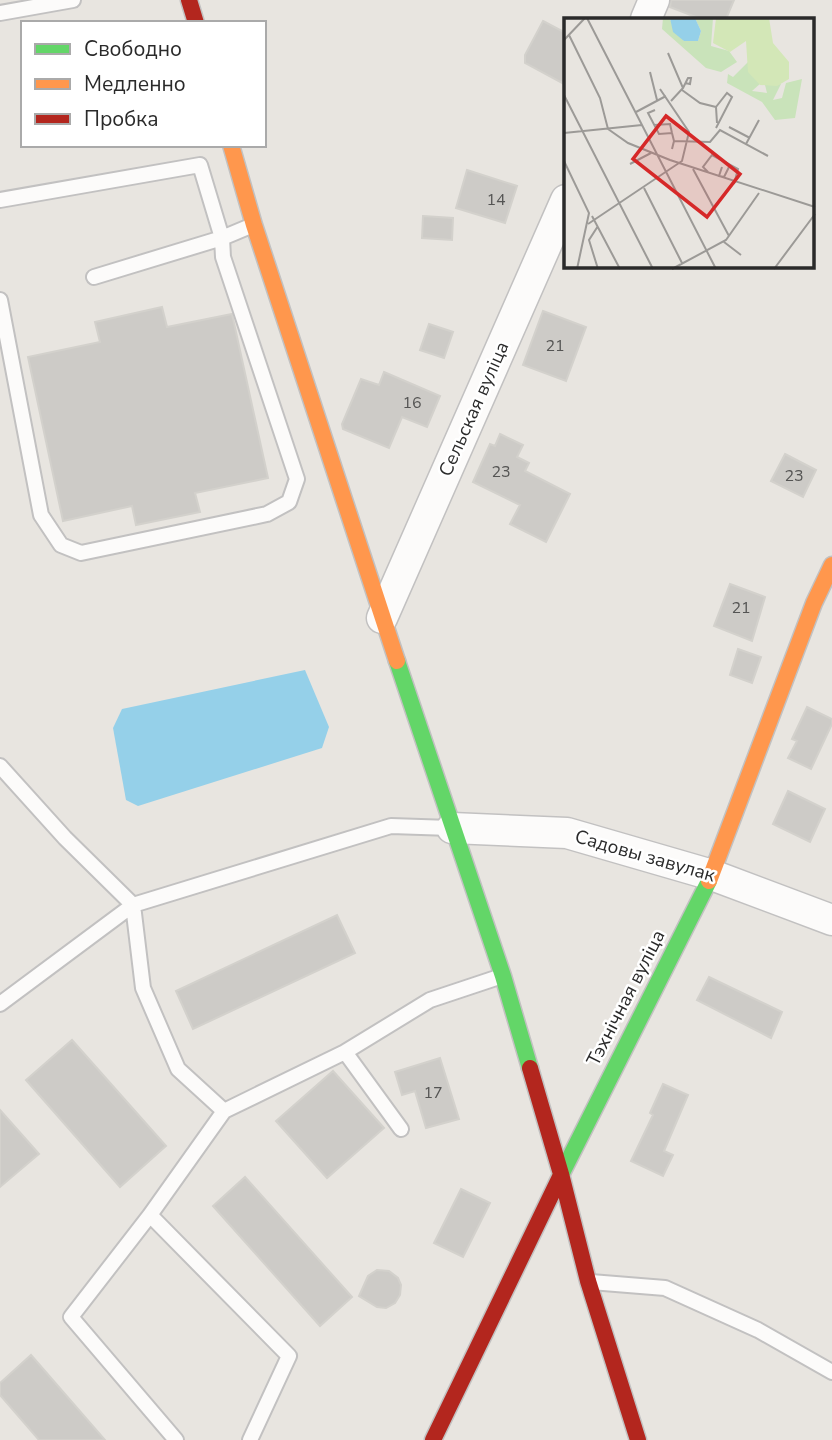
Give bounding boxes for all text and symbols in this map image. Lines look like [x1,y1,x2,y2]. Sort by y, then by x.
inset map [564,18,814,268]
legend [21,21,266,147]
text: Свободно [84,35,182,63]
text: Медленно [84,70,186,98]
text: Пробка [84,105,158,133]
house number: 14 [486,189,506,211]
house number: 21 [545,335,565,357]
street label: Сельская вуліца [433,337,515,481]
house number: 16 [402,392,422,414]
house number: 23 [491,461,511,483]
house number: 23 [784,465,804,487]
house number: 21 [731,597,751,619]
street label: Садовы завулак [572,824,718,888]
street label: Тэхнічная вуліца [581,926,671,1070]
house number: 17 [423,1082,443,1104]

